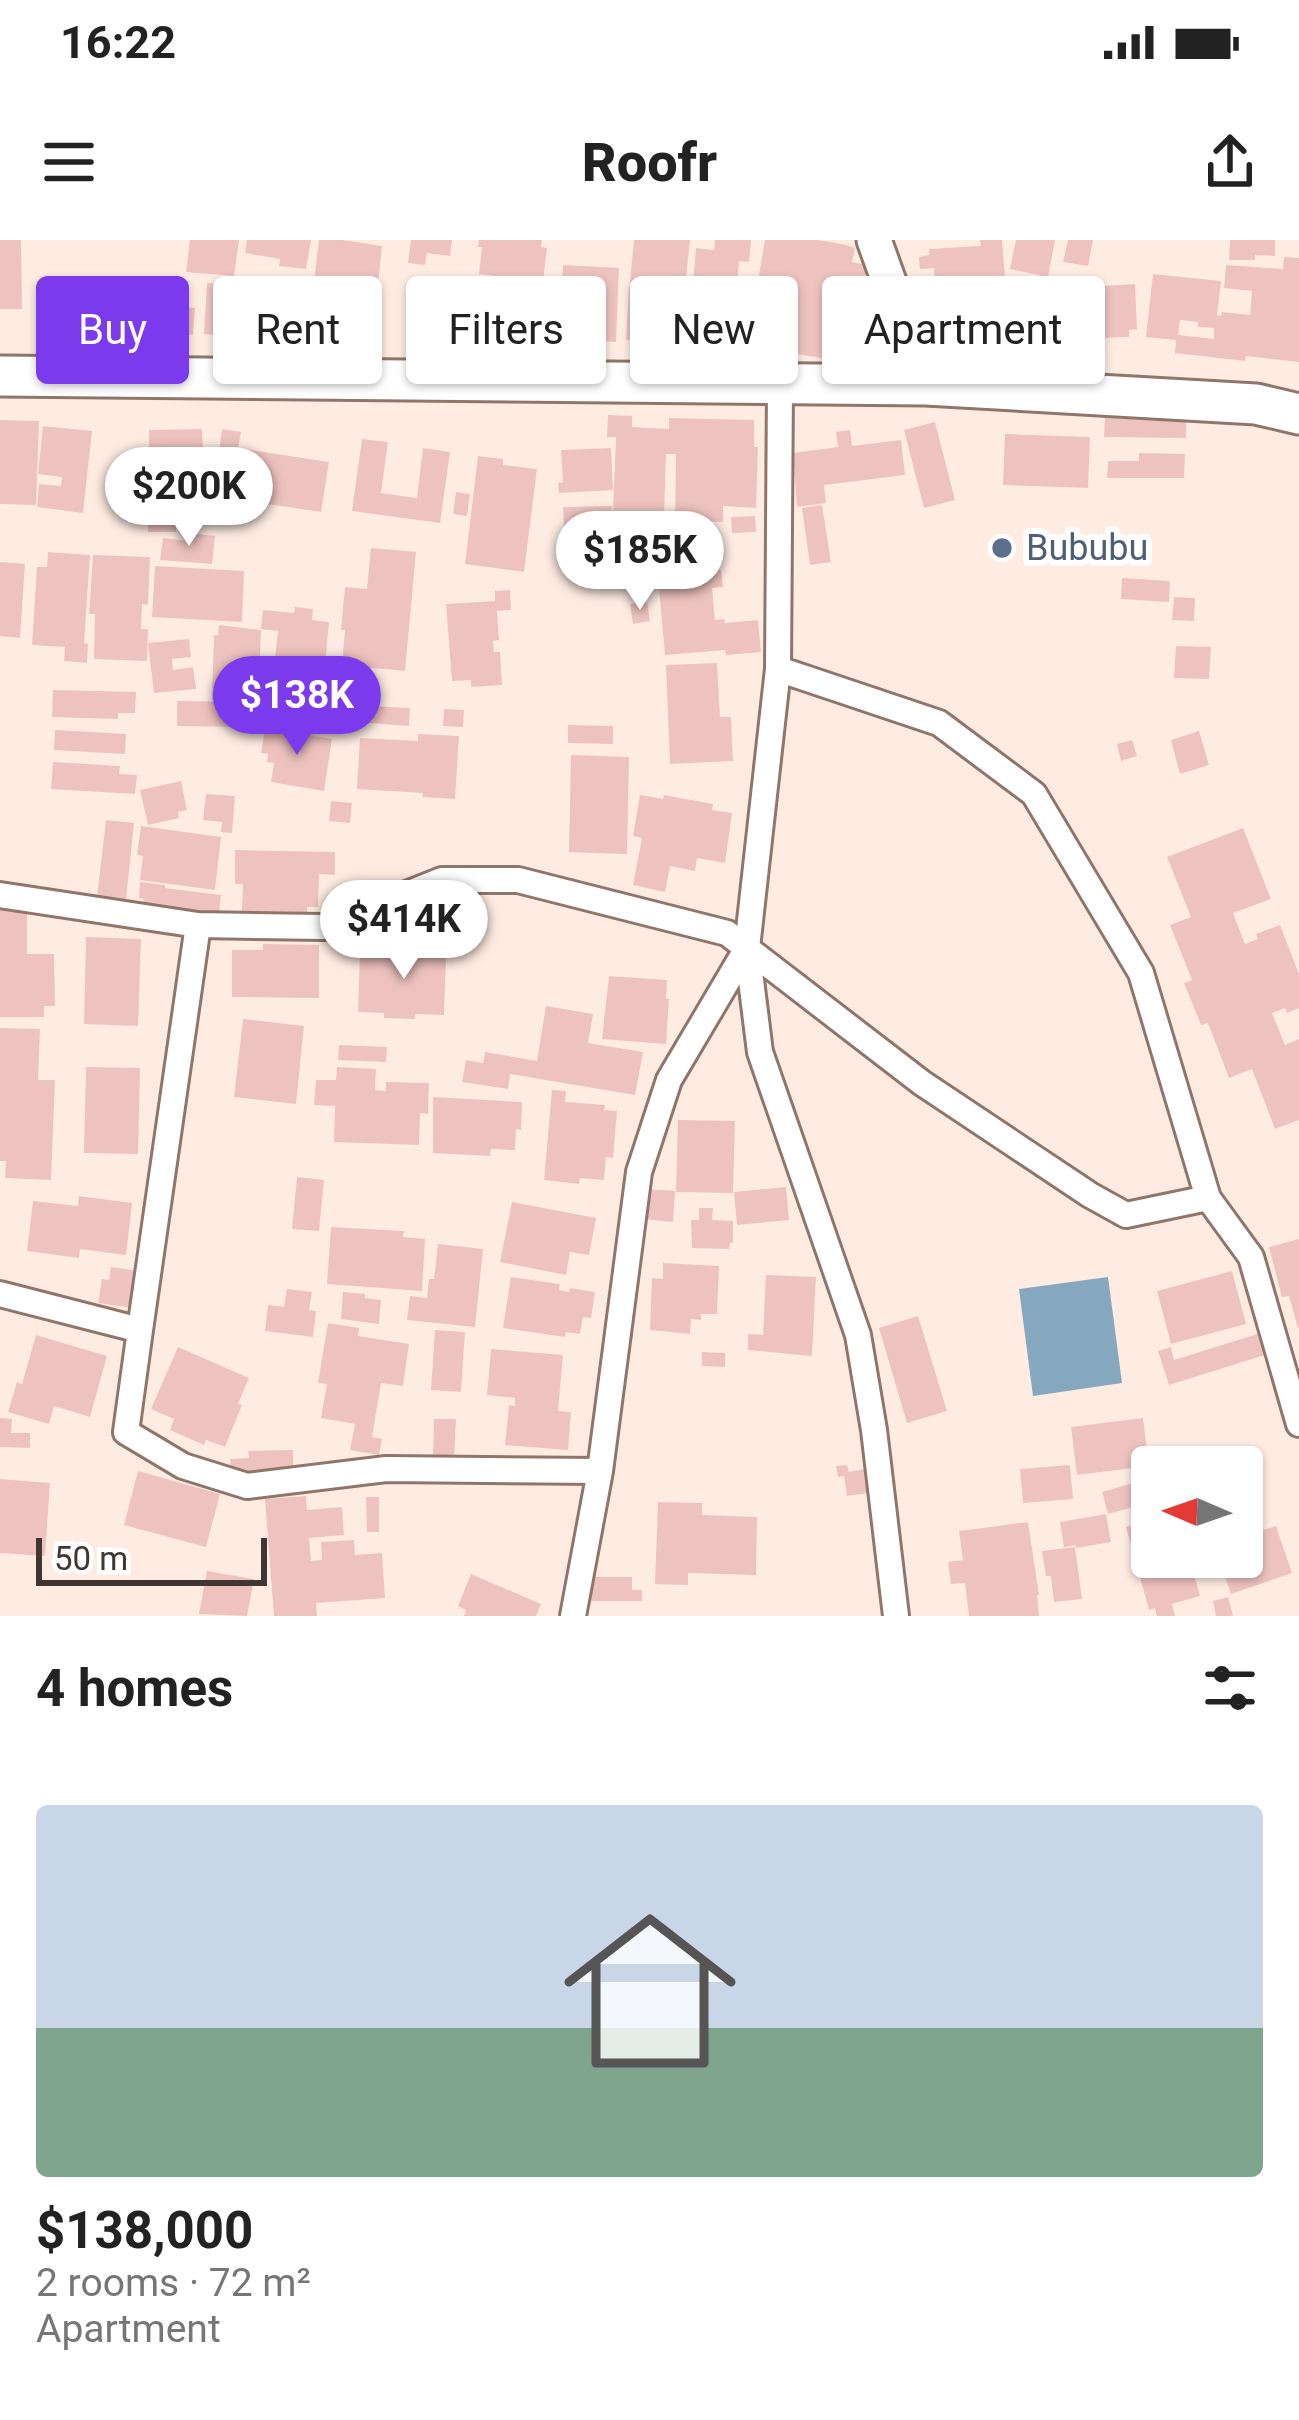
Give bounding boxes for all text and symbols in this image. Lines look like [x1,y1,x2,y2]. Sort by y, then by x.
text: 16:22 [60,16,176,69]
icon: menu [36,129,102,195]
icon: share [1197,129,1263,195]
text: Roofr [582,131,717,194]
chip: Buy [36,276,189,384]
chip: Rent [213,276,382,384]
chip: Filters [406,276,606,384]
chip: New [630,276,798,384]
chip: Apartment [822,276,1105,384]
pin: $200K [105,447,273,549]
text: $200K [132,463,246,509]
pin: $185K [556,511,724,613]
text: $185K [583,527,697,573]
place label: Bububu [1026,527,1148,569]
marker: Bububu [989,535,1015,561]
pin: $138K [213,656,381,758]
text: $138K [240,672,354,718]
pin: $414K [320,880,488,982]
text: $414K [347,896,461,942]
north arrow [1131,1446,1263,1578]
map controls [1131,1446,1263,1578]
scale bar [36,1532,267,1585]
text: 50 m [54,1539,128,1578]
icon: filters [1197,1655,1263,1721]
text: 4 homes [36,1659,233,1718]
icon: home [542,1883,758,2099]
text: $138,000 [36,2201,253,2260]
text: 2 rooms · 72 m² [36,2260,311,2306]
text: Apartment [36,2306,221,2352]

